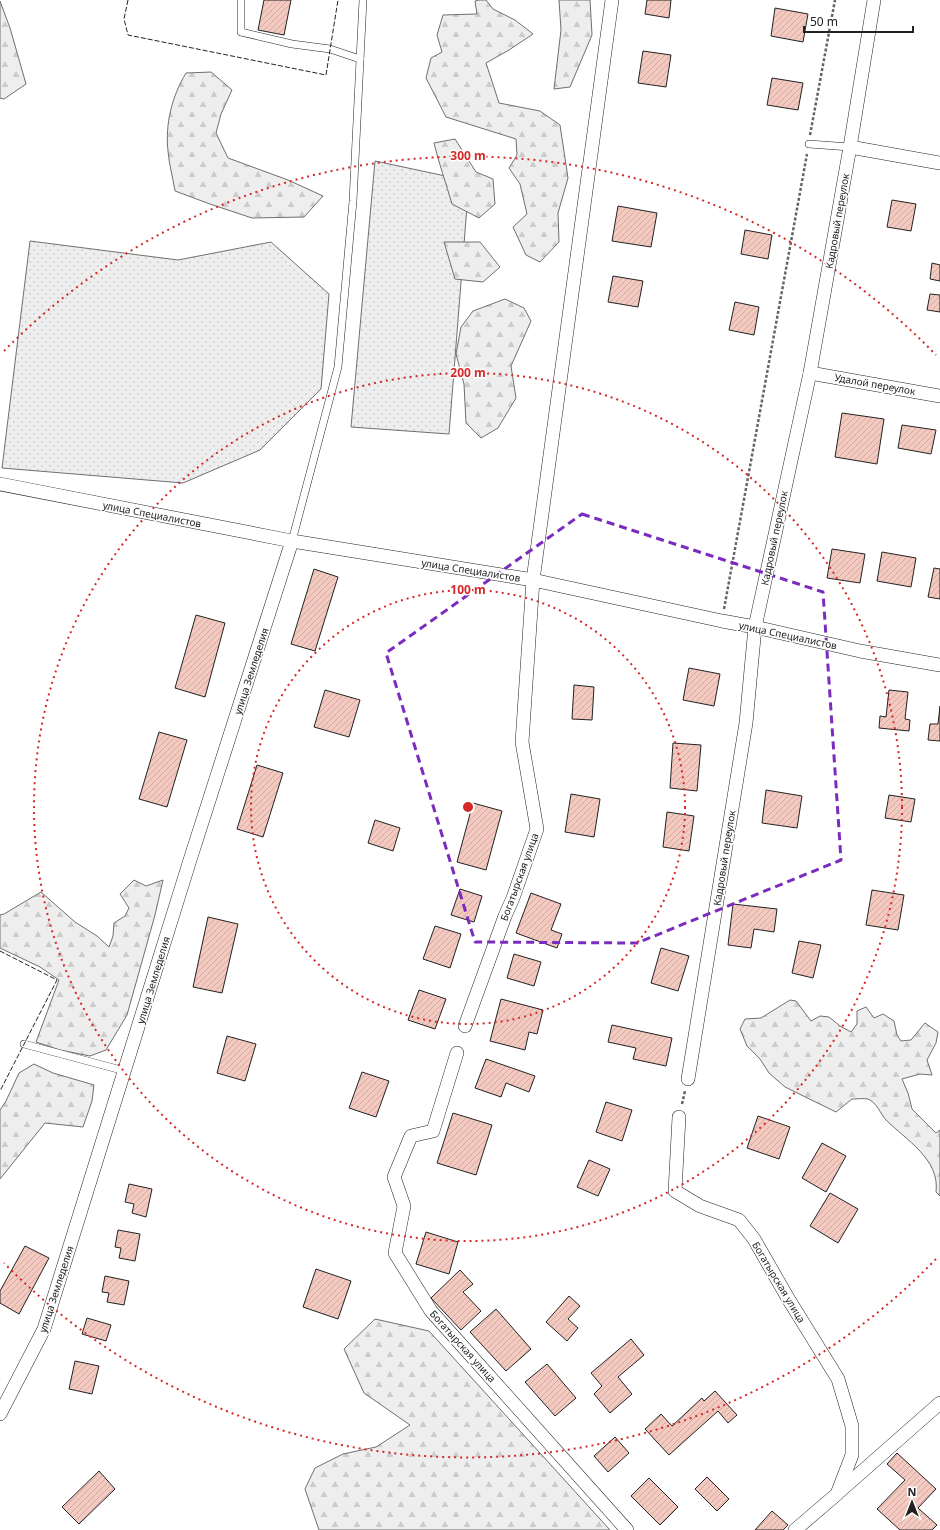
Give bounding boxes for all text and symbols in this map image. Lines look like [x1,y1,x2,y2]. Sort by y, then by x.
scale bar [804,8,913,34]
text: 50 m [810,13,838,30]
text: 300 m [450,147,486,164]
street label: Кадровый переулок [822,172,852,270]
text: 200 m [450,364,486,381]
street label: Удалой переулок [833,370,917,398]
street label: Кадровый переулок [757,489,791,587]
street label: улица Специалистов [102,498,203,530]
street label: улица Специалистов [421,555,522,585]
text: 100 m [450,581,486,598]
street label: улица Специалистов [738,618,839,652]
street label: улица Земледелия [230,626,272,716]
centre of rings [461,800,475,814]
street label: Кадровый переулок [710,809,739,907]
street label: Богатырская улица [497,831,541,923]
street label: улица Земледелия [133,935,173,1025]
street label: Богатырская улица [749,1239,809,1325]
street label: улица Земледелия [35,1244,77,1334]
street label: Богатырская улица [427,1307,499,1385]
north arrow [892,1482,932,1522]
text: N [908,1484,916,1499]

